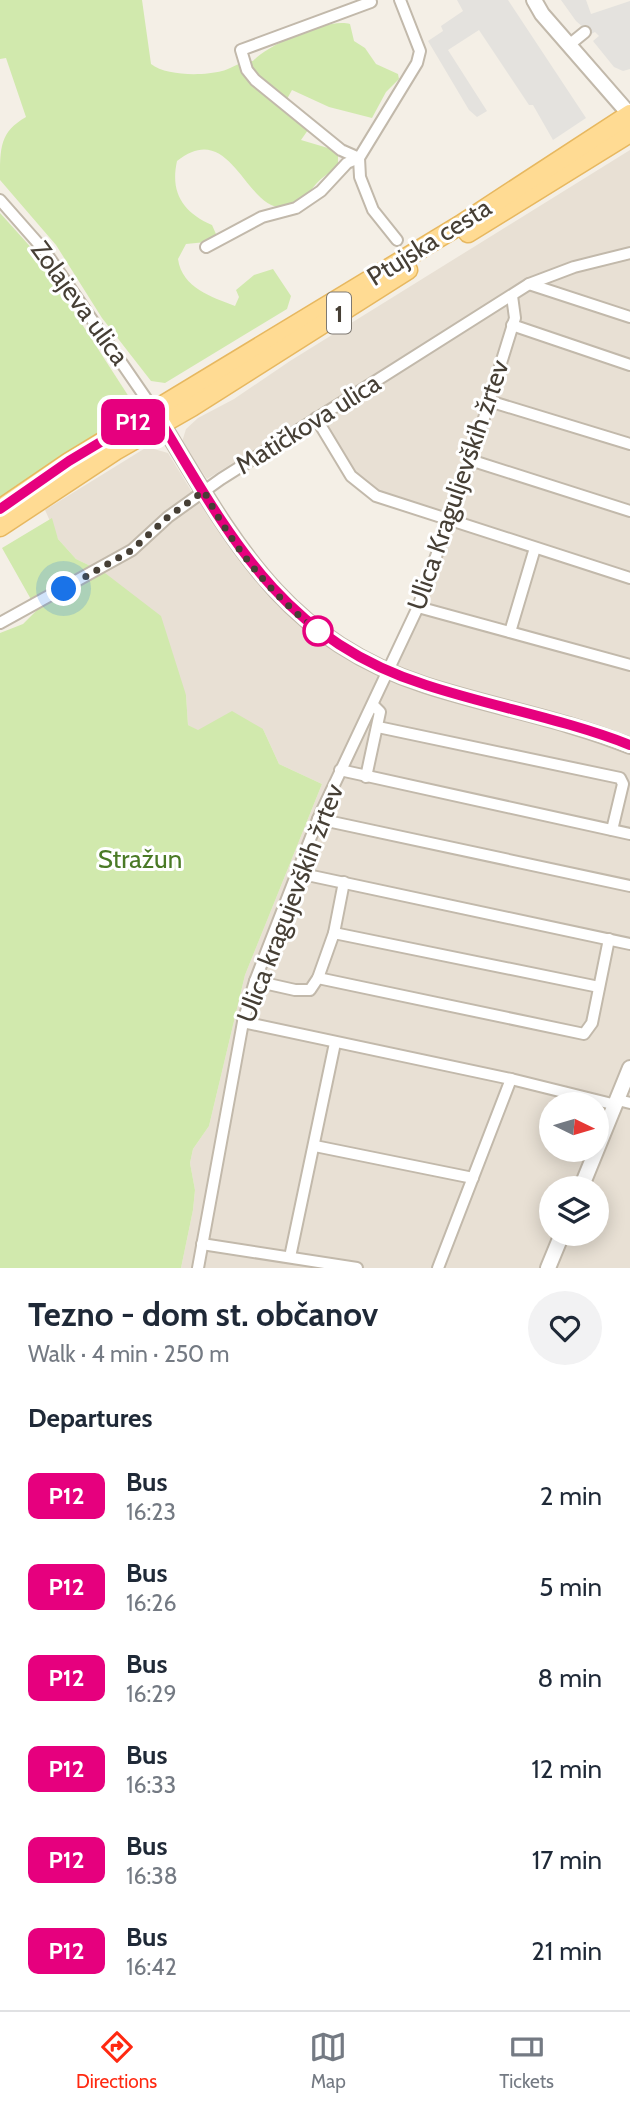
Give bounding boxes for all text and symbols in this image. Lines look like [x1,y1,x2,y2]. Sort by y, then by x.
street label: Ptujska cesta [361,191,497,293]
street label: Zolajeva ulica [24,235,136,372]
road number: 1 [327,292,351,334]
street label: Ulica Kraguljevških žrtev [400,355,516,614]
street label: Matičkova ulica [230,366,387,481]
line badge: P12 [93,399,173,445]
text: P12 [115,407,151,436]
your location [46,571,81,606]
unlabelled marker [303,616,333,646]
street label: Ulica kragujevških žrtev [230,779,350,1027]
park label: Stražun [98,843,182,875]
north arrow [539,1092,609,1162]
map controls [539,1092,609,1246]
button: layers [539,1176,609,1246]
button: heart [528,1291,602,1365]
text: Tezno - dom st. občanov [28,1294,378,1334]
text: Walk · 4 min · 250 m [28,1340,230,1368]
text: Departures [28,1402,152,1434]
text: Bus [126,1466,167,1498]
text: 2 min [540,1480,602,1512]
text: P12 [49,1481,84,1510]
text: 16:23 [126,1498,176,1526]
text: Bus [126,1557,167,1589]
text: 5 min [539,1571,602,1603]
text: P12 [49,1572,84,1601]
text: 16:26 [126,1589,176,1617]
text: Bus [126,1648,167,1680]
text: 8 min [538,1662,602,1694]
text: P12 [49,1663,84,1692]
text: 16:29 [126,1680,176,1708]
text: Bus [126,1739,167,1771]
text: 12 min [531,1753,602,1785]
text: P12 [49,1754,84,1783]
text: 16:33 [126,1771,176,1799]
text: Bus [126,1830,167,1862]
text: 17 min [532,1844,602,1876]
text: P12 [49,1845,84,1874]
text: 16:38 [126,1862,178,1890]
text: Bus [126,1921,167,1953]
text: 21 min [531,1935,602,1967]
text: P12 [49,1936,84,1965]
text: 16:42 [126,1953,177,1981]
tab: Directions [76,2028,157,2093]
tab: Map [309,2028,347,2093]
tab: Tickets [499,2028,554,2093]

